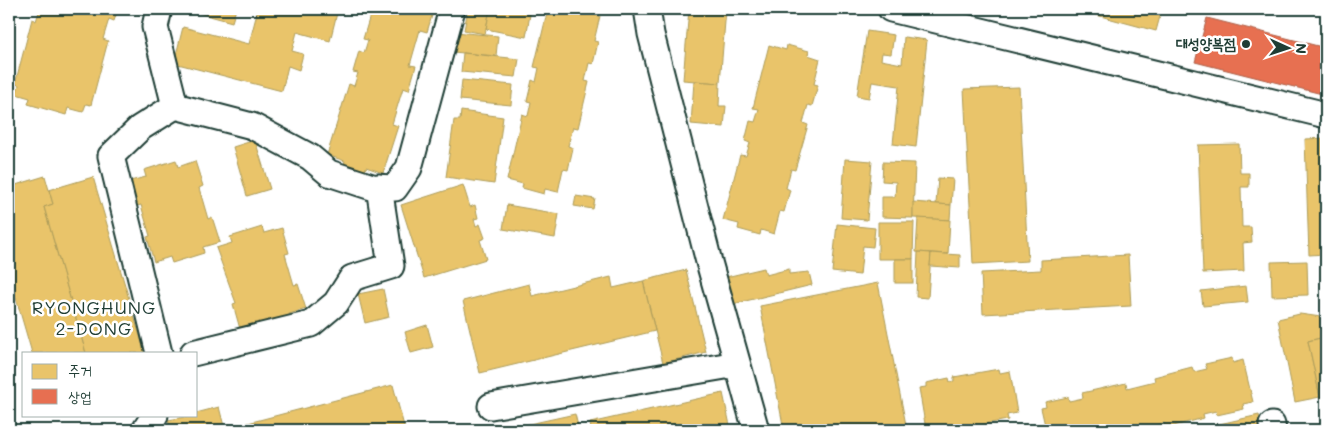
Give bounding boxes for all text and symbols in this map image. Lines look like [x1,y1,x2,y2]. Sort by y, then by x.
north arrow [1262,22,1312,72]
place label: 대성양복점 [1176,33,1236,53]
marker: 대성양복점 [1240,38,1252,50]
text: N [1292,43,1311,55]
district label: RYONGHUNG 2-DONG [32,295,156,340]
legend [22,352,198,416]
text: 주거 [68,360,92,380]
text: 상업 [68,386,92,406]

